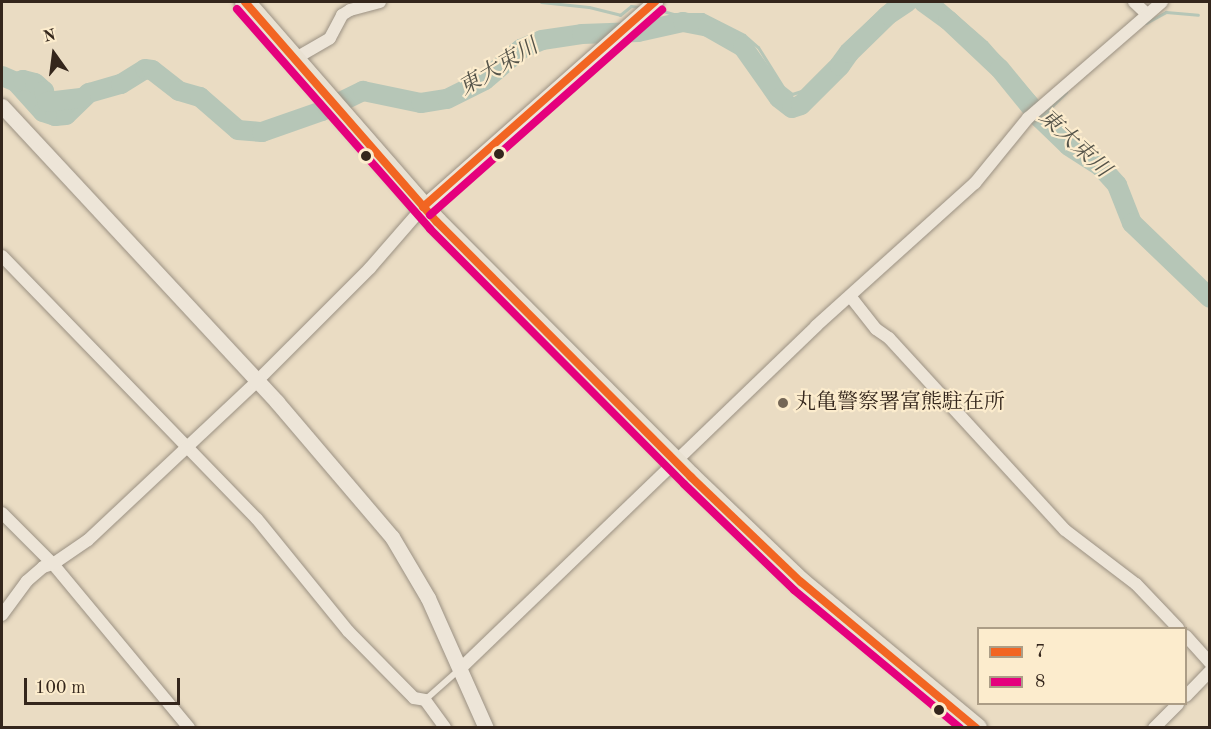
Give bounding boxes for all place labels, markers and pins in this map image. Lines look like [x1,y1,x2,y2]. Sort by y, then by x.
unlabelled marker [493,148,505,160]
unlabelled marker [360,150,372,162]
place label: 丸亀警察署富熊駐在所 [795,390,1005,416]
marker: 丸亀警察署富熊駐在所 [776,396,790,410]
unlabelled marker [933,704,945,716]

